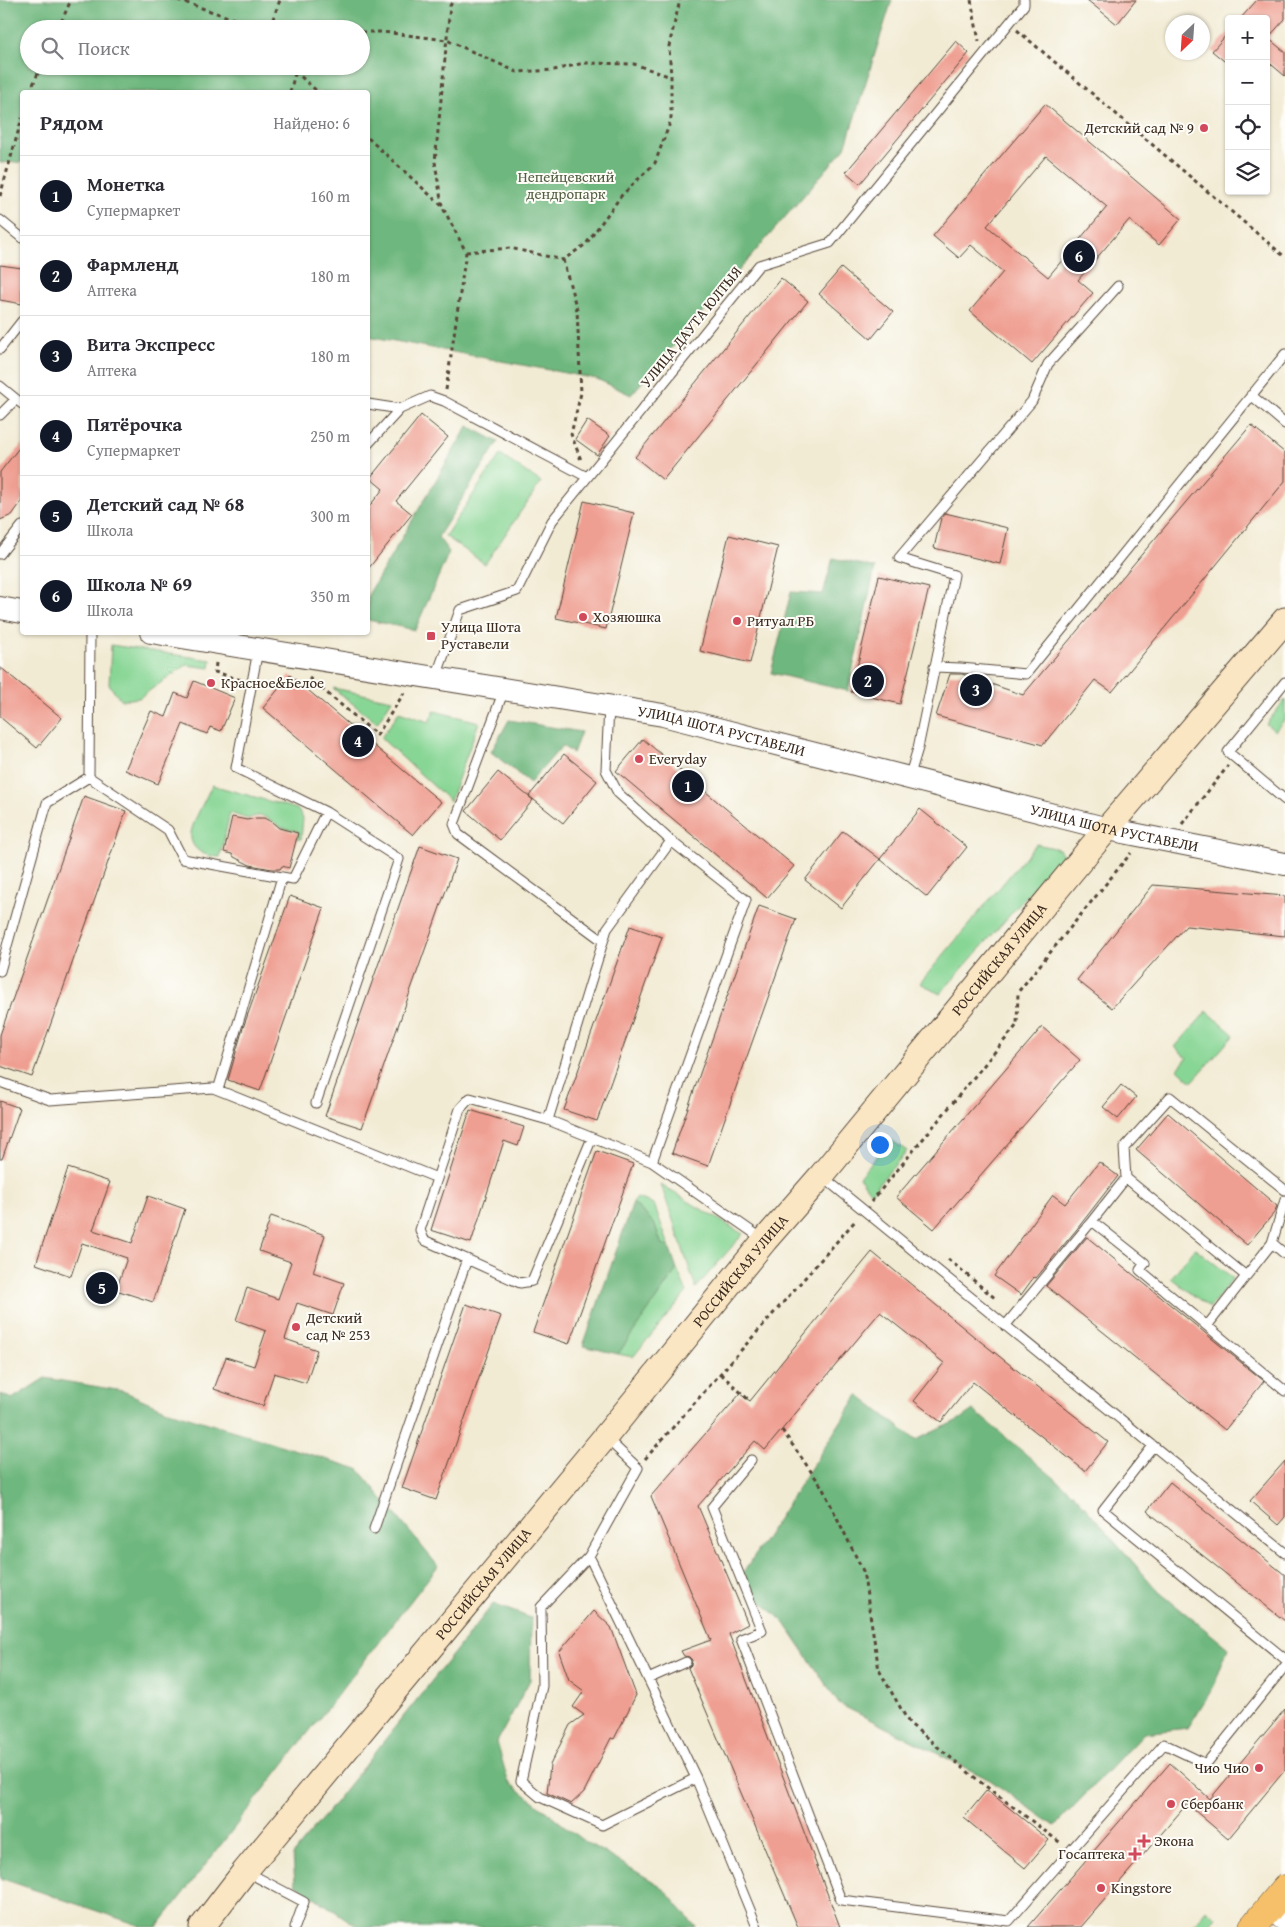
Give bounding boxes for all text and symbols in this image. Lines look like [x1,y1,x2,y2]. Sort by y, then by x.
north arrow [1165,15,1210,60]
map controls [1225,15,1270,195]
button: + [1225,15,1270,60]
search box [20,20,370,75]
icon: search [38,34,66,62]
text: Поиск [78,34,130,62]
button: − [1225,60,1270,105]
button: locate [1225,105,1270,150]
text: Рядом [40,107,103,138]
text: Найдено: 6 [273,111,350,135]
place label: Детский сад № 9 [1084,117,1194,138]
marker: Детский сад № 9 [1198,122,1210,134]
button: layers [1225,150,1270,195]
park label: Непейцевский дендропарк [518,166,614,204]
text: Монетка [87,170,165,198]
text: 1 [52,184,60,208]
text: 160 m [310,184,350,208]
text: Супермаркет [87,198,180,222]
pin: 6 [1063,237,1095,275]
text: Фармленд [87,250,179,278]
street label: УЛИЦА ДАУТА ЮЛТЫЯ [635,261,746,392]
text: 2 [52,264,60,288]
text: 180 m [310,264,350,288]
text: Аптека [87,278,137,302]
text: Вита Экспресс [87,330,215,358]
text: 3 [52,344,60,368]
text: 180 m [310,344,350,368]
text: Аптека [87,358,137,382]
text: Пятёрочка [87,410,182,438]
text: 4 [52,424,60,448]
text: 250 m [310,424,350,448]
text: Супермаркет [87,438,180,462]
text: Детский сад № 68 [87,490,244,518]
text: 5 [52,504,60,528]
text: 300 m [310,504,350,528]
text: Школа [87,518,133,542]
text: Школа № 69 [87,570,192,598]
text: 6 [52,584,60,608]
text: 350 m [310,584,350,608]
text: Школа [87,598,133,622]
place label: Хозяюшка [593,606,662,627]
place label: Ритуал РБ [747,610,814,631]
marker: Хозяюшка [577,611,589,623]
marker: Ритуал РБ [731,615,743,627]
place label: Улица Шота Руставели [441,616,522,654]
marker: Улица Шота Руставели [425,630,437,642]
pin: 2 [852,662,884,700]
pin: 3 [960,671,992,709]
place label: Красное&Белое [221,672,324,693]
marker: Красное&Белое [205,677,217,689]
street label: УЛИЦА ШОТА РУСТАВЕЛИ [636,700,807,761]
pin: 4 [342,722,374,760]
place label: Everyday [649,748,707,769]
marker: Everyday [633,753,645,765]
pin: 1 [672,767,704,805]
street label: УЛИЦА ШОТА РУСТАВЕЛИ [1028,798,1200,857]
street label: РОССИЙСКАЯ УЛИЦА [946,898,1051,1020]
your location [867,1132,893,1158]
street label: РОССИЙСКАЯ УЛИЦА [688,1210,793,1331]
pin: 5 [86,1269,118,1307]
place label: Детский сад № 253 [305,1307,370,1345]
marker: Детский сад № 253 [290,1321,302,1333]
street label: РОССИЙСКАЯ УЛИЦА [430,1523,536,1644]
place label: Чио Чио [1194,1757,1249,1778]
marker: Чио Чио [1253,1762,1265,1774]
place label: Сбербанк [1181,1793,1243,1814]
marker: Сбербанк [1165,1798,1177,1810]
place label: Экона [1154,1830,1195,1851]
marker: Экона [1138,1835,1150,1847]
place label: Госаптека [1059,1843,1126,1864]
marker: Госаптека [1129,1848,1141,1860]
place label: Kingstore [1111,1877,1172,1898]
marker: Kingstore [1095,1882,1107,1894]

